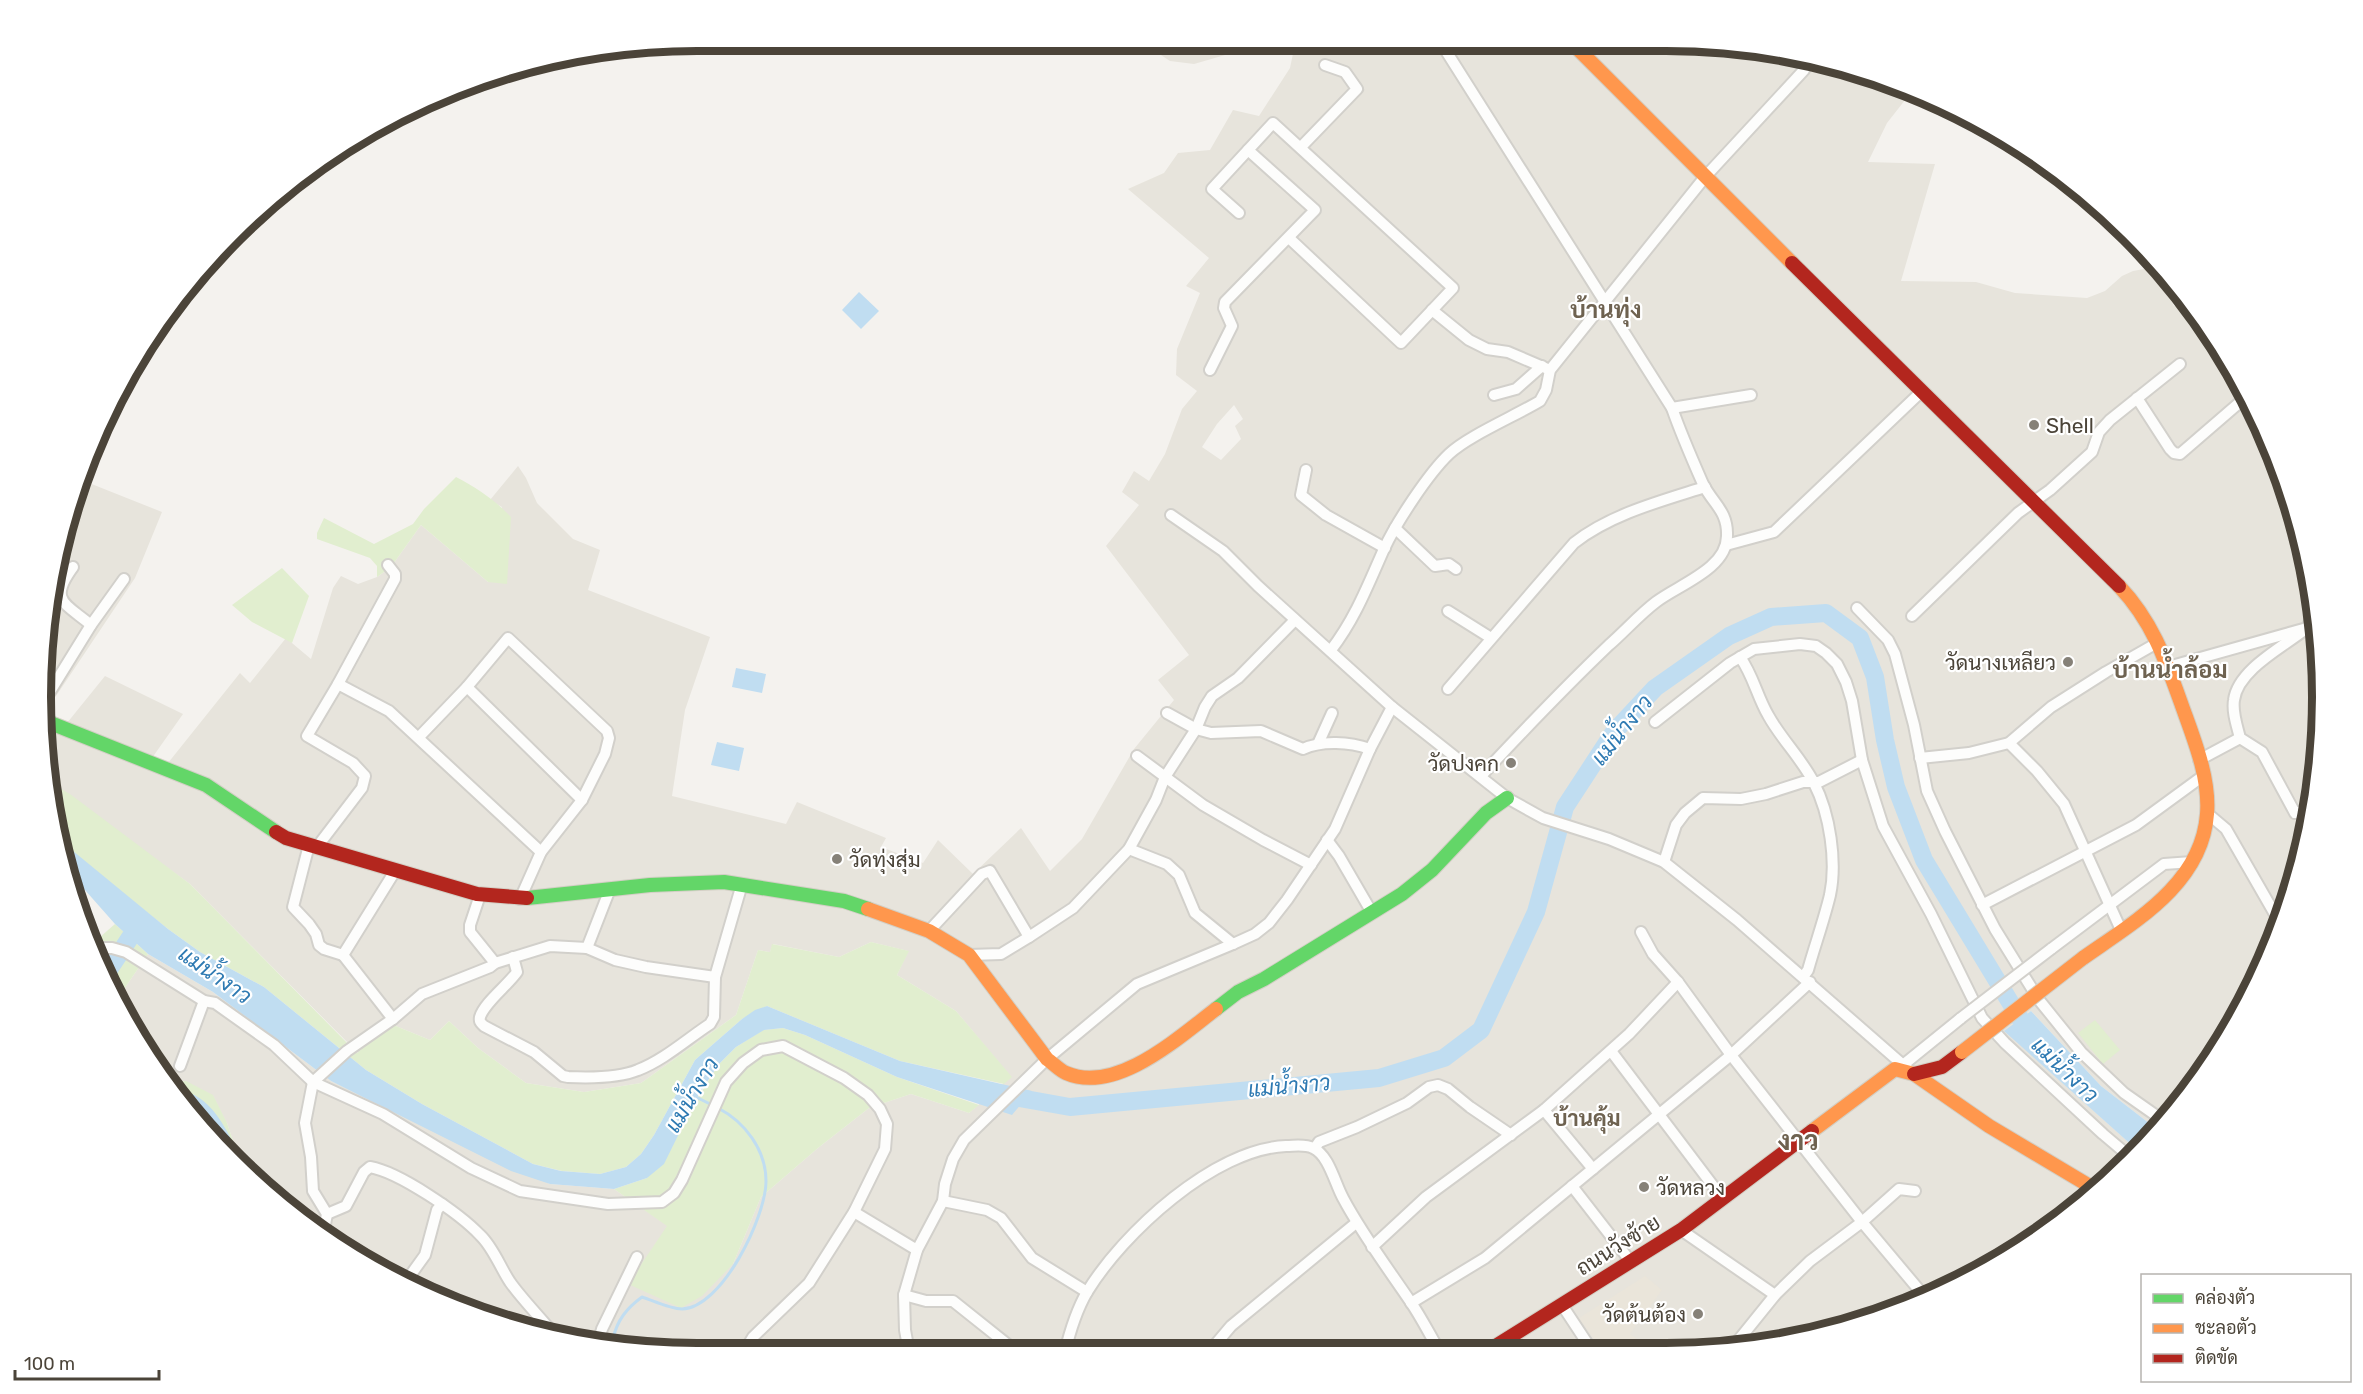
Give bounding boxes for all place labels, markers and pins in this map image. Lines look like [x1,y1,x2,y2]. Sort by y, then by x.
place label: Shell [2046,413,2094,438]
marker: Shell [2027,418,2041,432]
place label: วัดนางเหลียว [1945,650,2056,675]
marker: วัดนางเหลียว [2061,655,2075,669]
place label: วัดปงคก [1428,751,1499,776]
marker: วัดปงคก [1504,756,1518,770]
place label: วัดทุ่งสุ่ม [849,847,921,874]
marker: วัดทุ่งสุ่ม [830,852,844,866]
place label: วัดหลวง [1656,1175,1725,1200]
marker: วัดหลวง [1637,1180,1651,1194]
place label: วัดต้นต้อง [1602,1302,1686,1327]
marker: วัดต้นต้อง [1691,1307,1705,1321]

